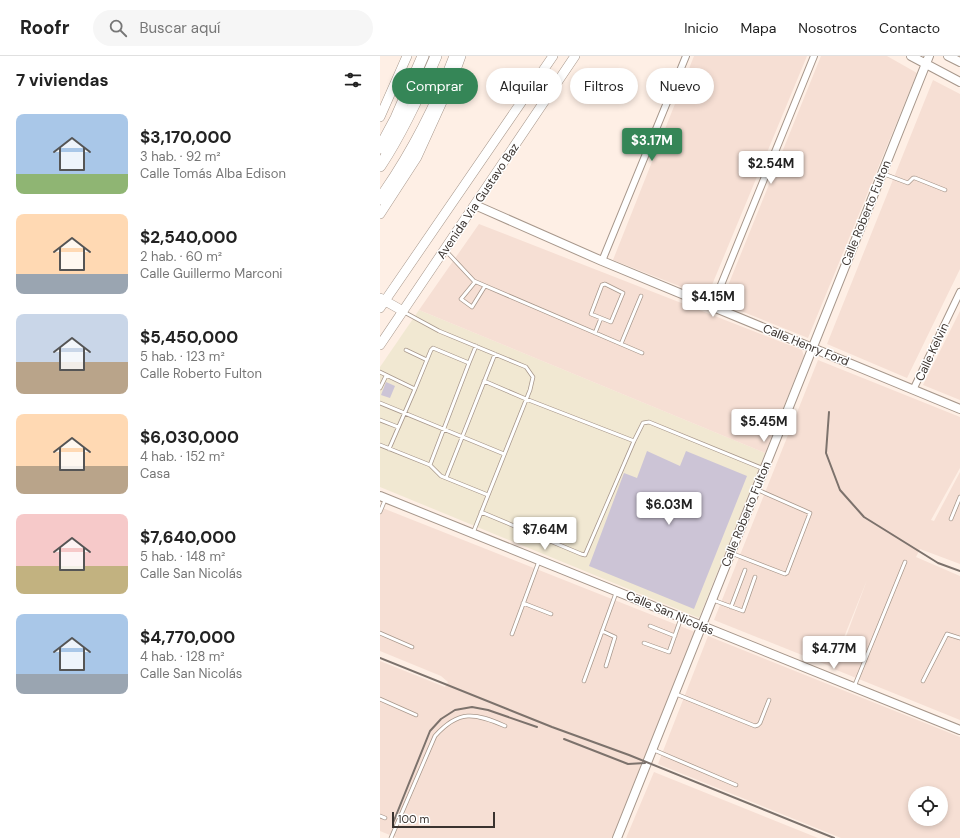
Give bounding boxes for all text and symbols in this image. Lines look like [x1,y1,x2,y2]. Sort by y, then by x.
search box [93,10,373,46]
text: Roofr [20,15,69,40]
icon: search [107,17,129,39]
text: Buscar aquí [139,18,220,38]
text: Inicio [684,19,719,37]
text: Mapa [741,19,776,37]
text: Nosotros [798,19,857,37]
text: Contacto [879,19,940,37]
chip: Comprar [392,68,478,104]
chip: Alquilar [486,68,562,104]
chip: Filtros [570,68,638,104]
chip: Nuevo [646,68,714,104]
text: 7 viviendas [16,69,109,91]
icon: filters [342,69,364,91]
text: $3,170,000 [140,126,231,148]
pin: $3.17M [619,128,685,162]
icon: home [48,130,96,178]
text: $3.17M [631,132,673,149]
street label: Avenida Via Gustavo Baz [433,140,523,262]
text: 3 hab. · 92 m² [140,148,221,165]
pin: $2.54M [738,151,804,185]
text: $2.54M [748,155,794,172]
street label: Calle Roberto Fulton [838,158,895,268]
text: Calle Tomás Alba Edison [140,165,286,182]
text: $2,540,000 [140,226,237,248]
icon: home [48,230,96,278]
text: 2 hab. · 60 m² [140,248,222,265]
text: Calle Guillermo Marconi [140,265,283,282]
pin: $4.15M [680,284,746,318]
text: $4.15M [691,288,735,305]
street label: Calle Henry Ford [760,320,852,370]
street label: Calle Kelvin [911,320,953,384]
text: $5,450,000 [140,326,238,348]
icon: home [48,330,96,378]
text: 5 hab. · 123 m² [140,348,225,365]
text: Calle Roberto Fulton [140,365,262,382]
pin: $5.45M [731,409,797,443]
text: $5.45M [740,413,788,430]
text: $6,030,000 [140,426,239,448]
icon: home [48,430,96,478]
text: 4 hab. · 152 m² [140,448,225,465]
street label: Calle Roberto Fulton [718,459,775,569]
text: Casa [140,465,170,482]
pin: $6.03M [636,492,702,526]
text: $6.03M [646,496,692,513]
pin: $7.64M [512,517,578,551]
text: $7.64M [522,521,568,538]
text: $7,640,000 [140,526,236,548]
icon: home [48,530,96,578]
text: 5 hab. · 148 m² [140,548,225,565]
text: Calle San Nicolás [140,565,242,582]
street label: Calle San Nicolás [623,587,717,639]
text: $4,770,000 [140,626,235,648]
icon: home [48,630,96,678]
pin: $4.77M [801,636,867,670]
text: $4.77M [812,640,856,657]
text: 4 hab. · 128 m² [140,648,225,665]
text: Calle San Nicolás [140,665,242,682]
map controls [908,786,948,826]
button: locate [908,786,948,826]
scale bar [392,810,495,829]
text: 100 m [398,812,429,826]

